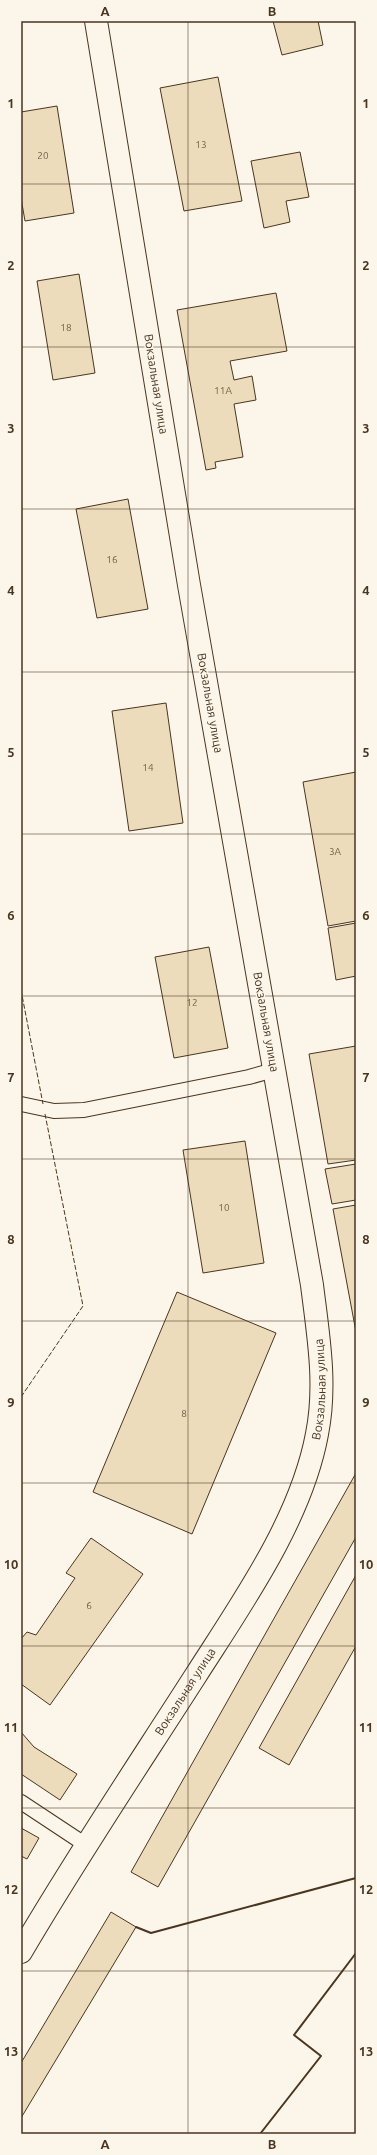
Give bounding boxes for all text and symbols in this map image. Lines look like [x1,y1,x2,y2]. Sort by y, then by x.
text: A [100,4,110,18]
text: B [268,4,277,18]
text: 1 [7,96,15,110]
text: 1 [362,96,370,110]
house number: 13 [195,139,207,150]
house number: 20 [37,150,49,161]
text: 2 [7,258,15,272]
text: 2 [362,258,370,272]
house number: 18 [60,322,72,333]
street label: Вокзальная улица [142,333,171,435]
house number: 11А [214,385,232,396]
text: 3 [7,421,15,435]
text: 3 [362,421,370,435]
house number: 16 [106,554,118,565]
text: 4 [7,583,15,597]
text: 4 [362,583,370,597]
street label: Вокзальная улица [195,652,226,754]
text: 5 [7,745,15,759]
text: 5 [362,745,370,759]
house number: 14 [142,762,154,773]
house number: 3А [329,846,342,857]
text: 6 [7,908,15,922]
text: 6 [362,908,370,922]
street label: Вокзальная улица [251,971,282,1073]
house number: 12 [186,997,198,1008]
text: 7 [7,1070,15,1084]
text: 7 [362,1070,370,1084]
house number: 10 [218,1202,230,1213]
text: 8 [7,1232,15,1246]
text: 8 [362,1232,370,1246]
street label: Вокзальная улица [309,1338,328,1441]
text: 9 [7,1395,15,1409]
text: 9 [362,1395,370,1409]
house number: 8 [181,1408,187,1419]
text: 10 [4,1557,18,1571]
text: 10 [359,1557,373,1571]
house number: 6 [86,1600,92,1611]
street label: Вокзальная улица [152,1645,218,1737]
text: 11 [4,1720,18,1734]
text: 11 [359,1720,373,1734]
text: 12 [4,1882,18,1896]
text: 12 [359,1882,373,1896]
text: 13 [4,2044,18,2058]
text: 13 [359,2044,373,2058]
text: A [100,2137,110,2151]
text: B [268,2137,277,2151]

